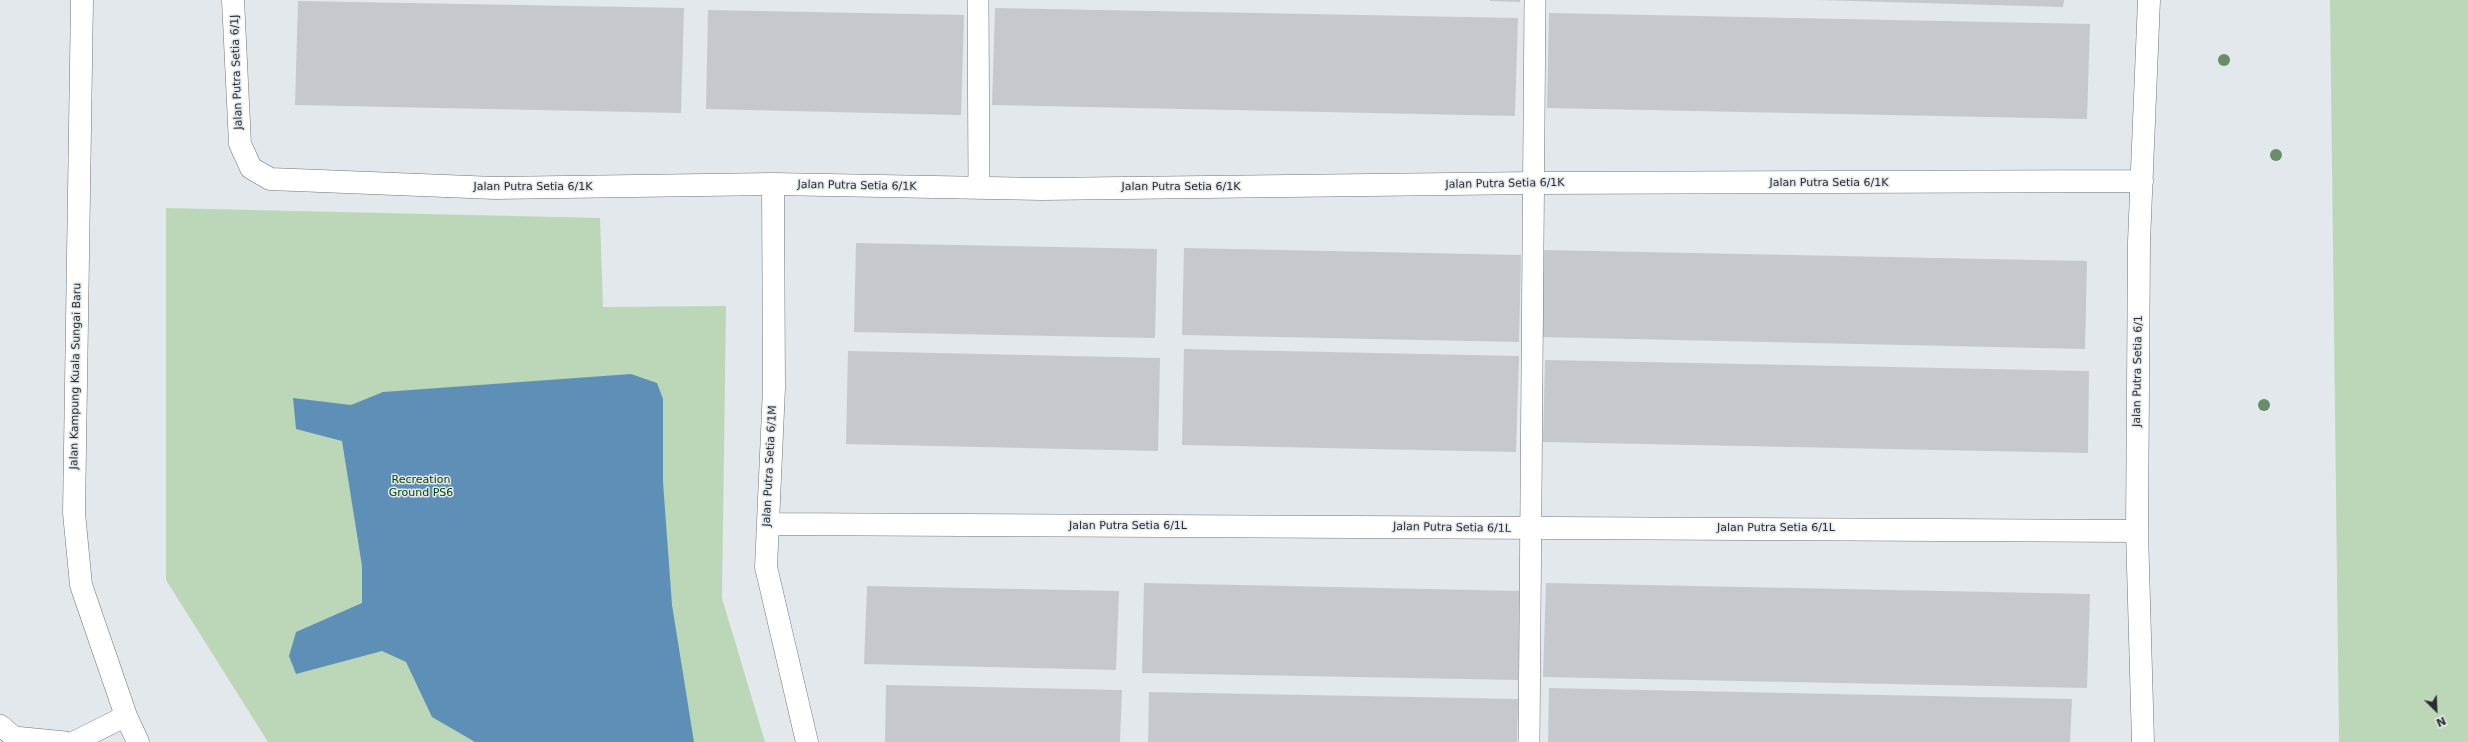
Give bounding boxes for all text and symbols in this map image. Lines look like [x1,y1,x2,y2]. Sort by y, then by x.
street label: Jalan Putra Setia 6/1J [228,14,246,130]
street label: Jalan Putra Setia 6/1K [1445,176,1565,192]
street label: Jalan Putra Setia 6/1K [1769,176,1889,190]
street label: Jalan Putra Setia 6/1K [797,178,917,194]
street label: Jalan Putra Setia 6/1K [473,180,593,194]
street label: Jalan Putra Setia 6/1K [1121,180,1241,194]
street label: Jalan Kampung Kuala Sungai Baru [68,283,84,469]
street label: Jalan Putra Setia 6/1 [2130,315,2146,427]
street label: Jalan Putra Setia 6/1M [760,405,780,527]
park label: Recreation Ground PS6 [389,473,453,499]
street label: Jalan Putra Setia 6/1L [1069,519,1187,533]
street label: Jalan Putra Setia 6/1L [1393,520,1511,536]
street label: Jalan Putra Setia 6/1L [1717,521,1835,535]
north arrow [2416,690,2456,730]
text: N [2434,714,2448,729]

